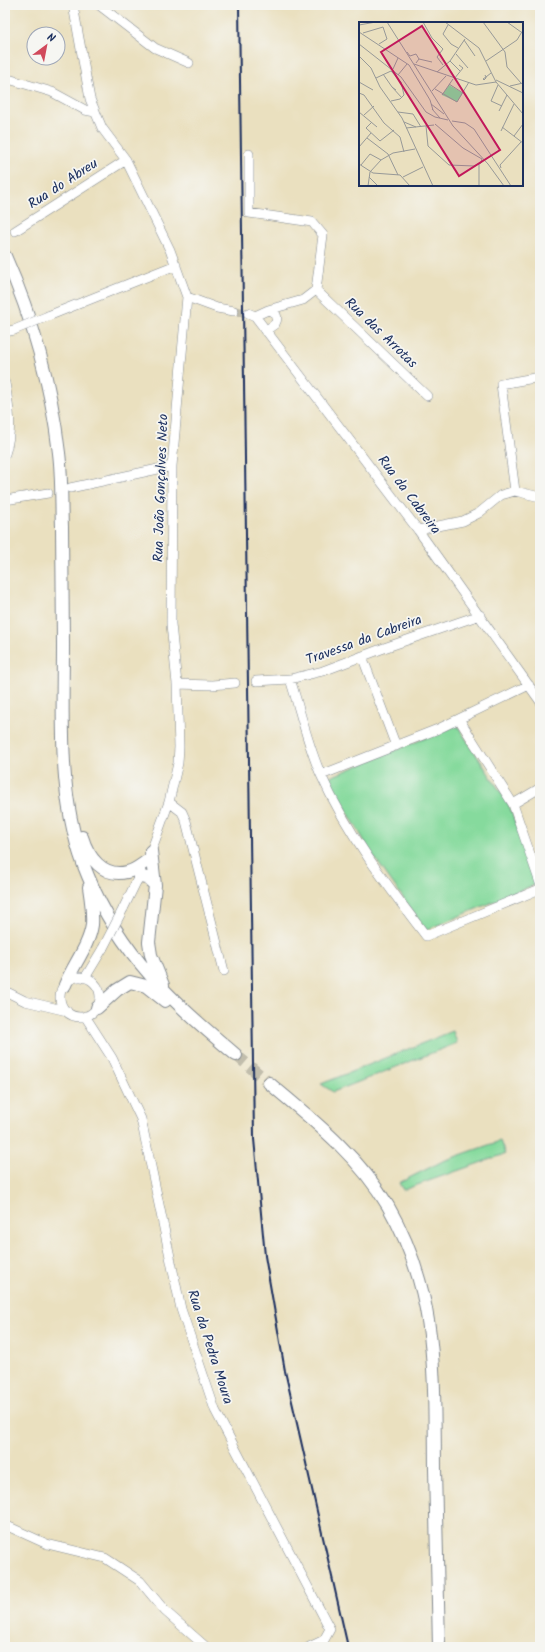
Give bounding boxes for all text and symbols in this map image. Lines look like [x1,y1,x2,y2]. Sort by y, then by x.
inset map [359,22,523,186]
north arrow [26,26,66,66]
text: N [43,29,59,48]
street label: Rua do Abreu [24,153,103,215]
street label: Rua das Arrotas [339,292,423,374]
street label: Rua João Gonçalves Neto [147,413,175,563]
street label: Rua da Cabreira [372,451,446,539]
street label: Travessa da Cabreira [303,609,425,671]
street label: Rua da Pedra Moura [181,1287,239,1407]

